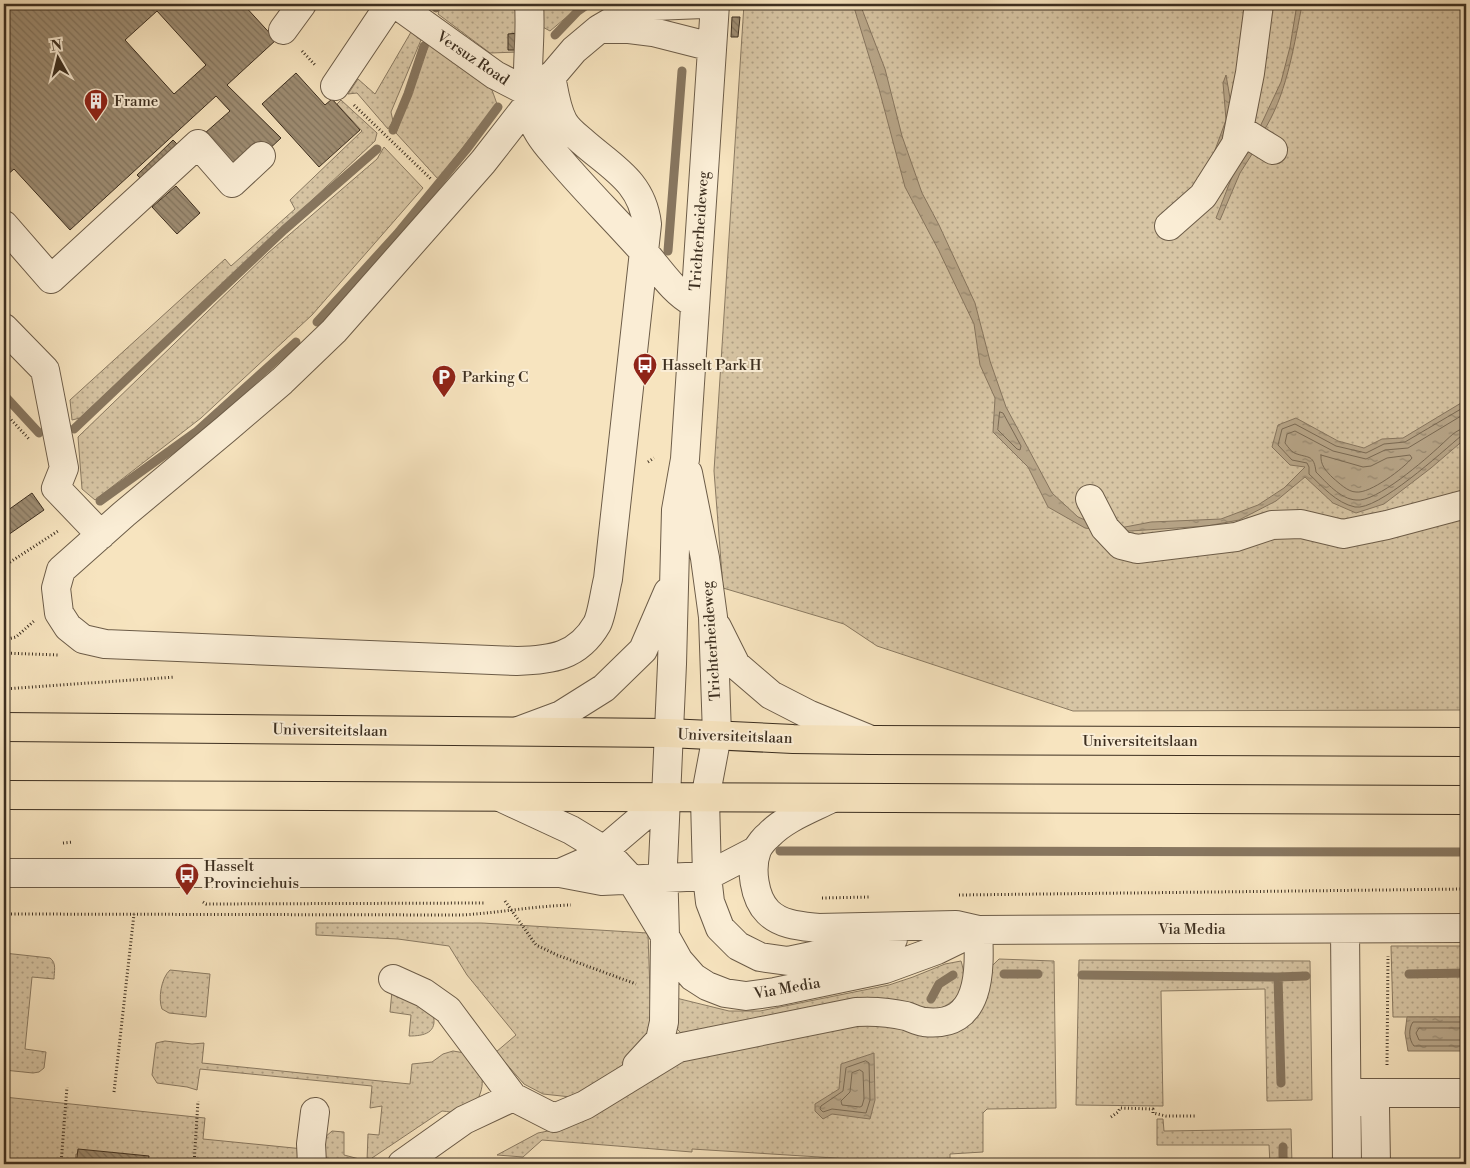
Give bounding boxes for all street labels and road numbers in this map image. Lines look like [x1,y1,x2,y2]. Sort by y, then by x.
street label: Versuz Road [432,27,513,90]
street label: Trichterheideweg [686,170,713,292]
street label: Trichterheideweg [698,580,725,702]
street label: Universiteitslaan [272,720,388,741]
street label: Universiteitslaan [677,725,793,748]
street label: Universiteitslaan [1082,732,1198,751]
street label: Via Media [1157,920,1226,939]
street label: Via Media [751,973,822,1004]

